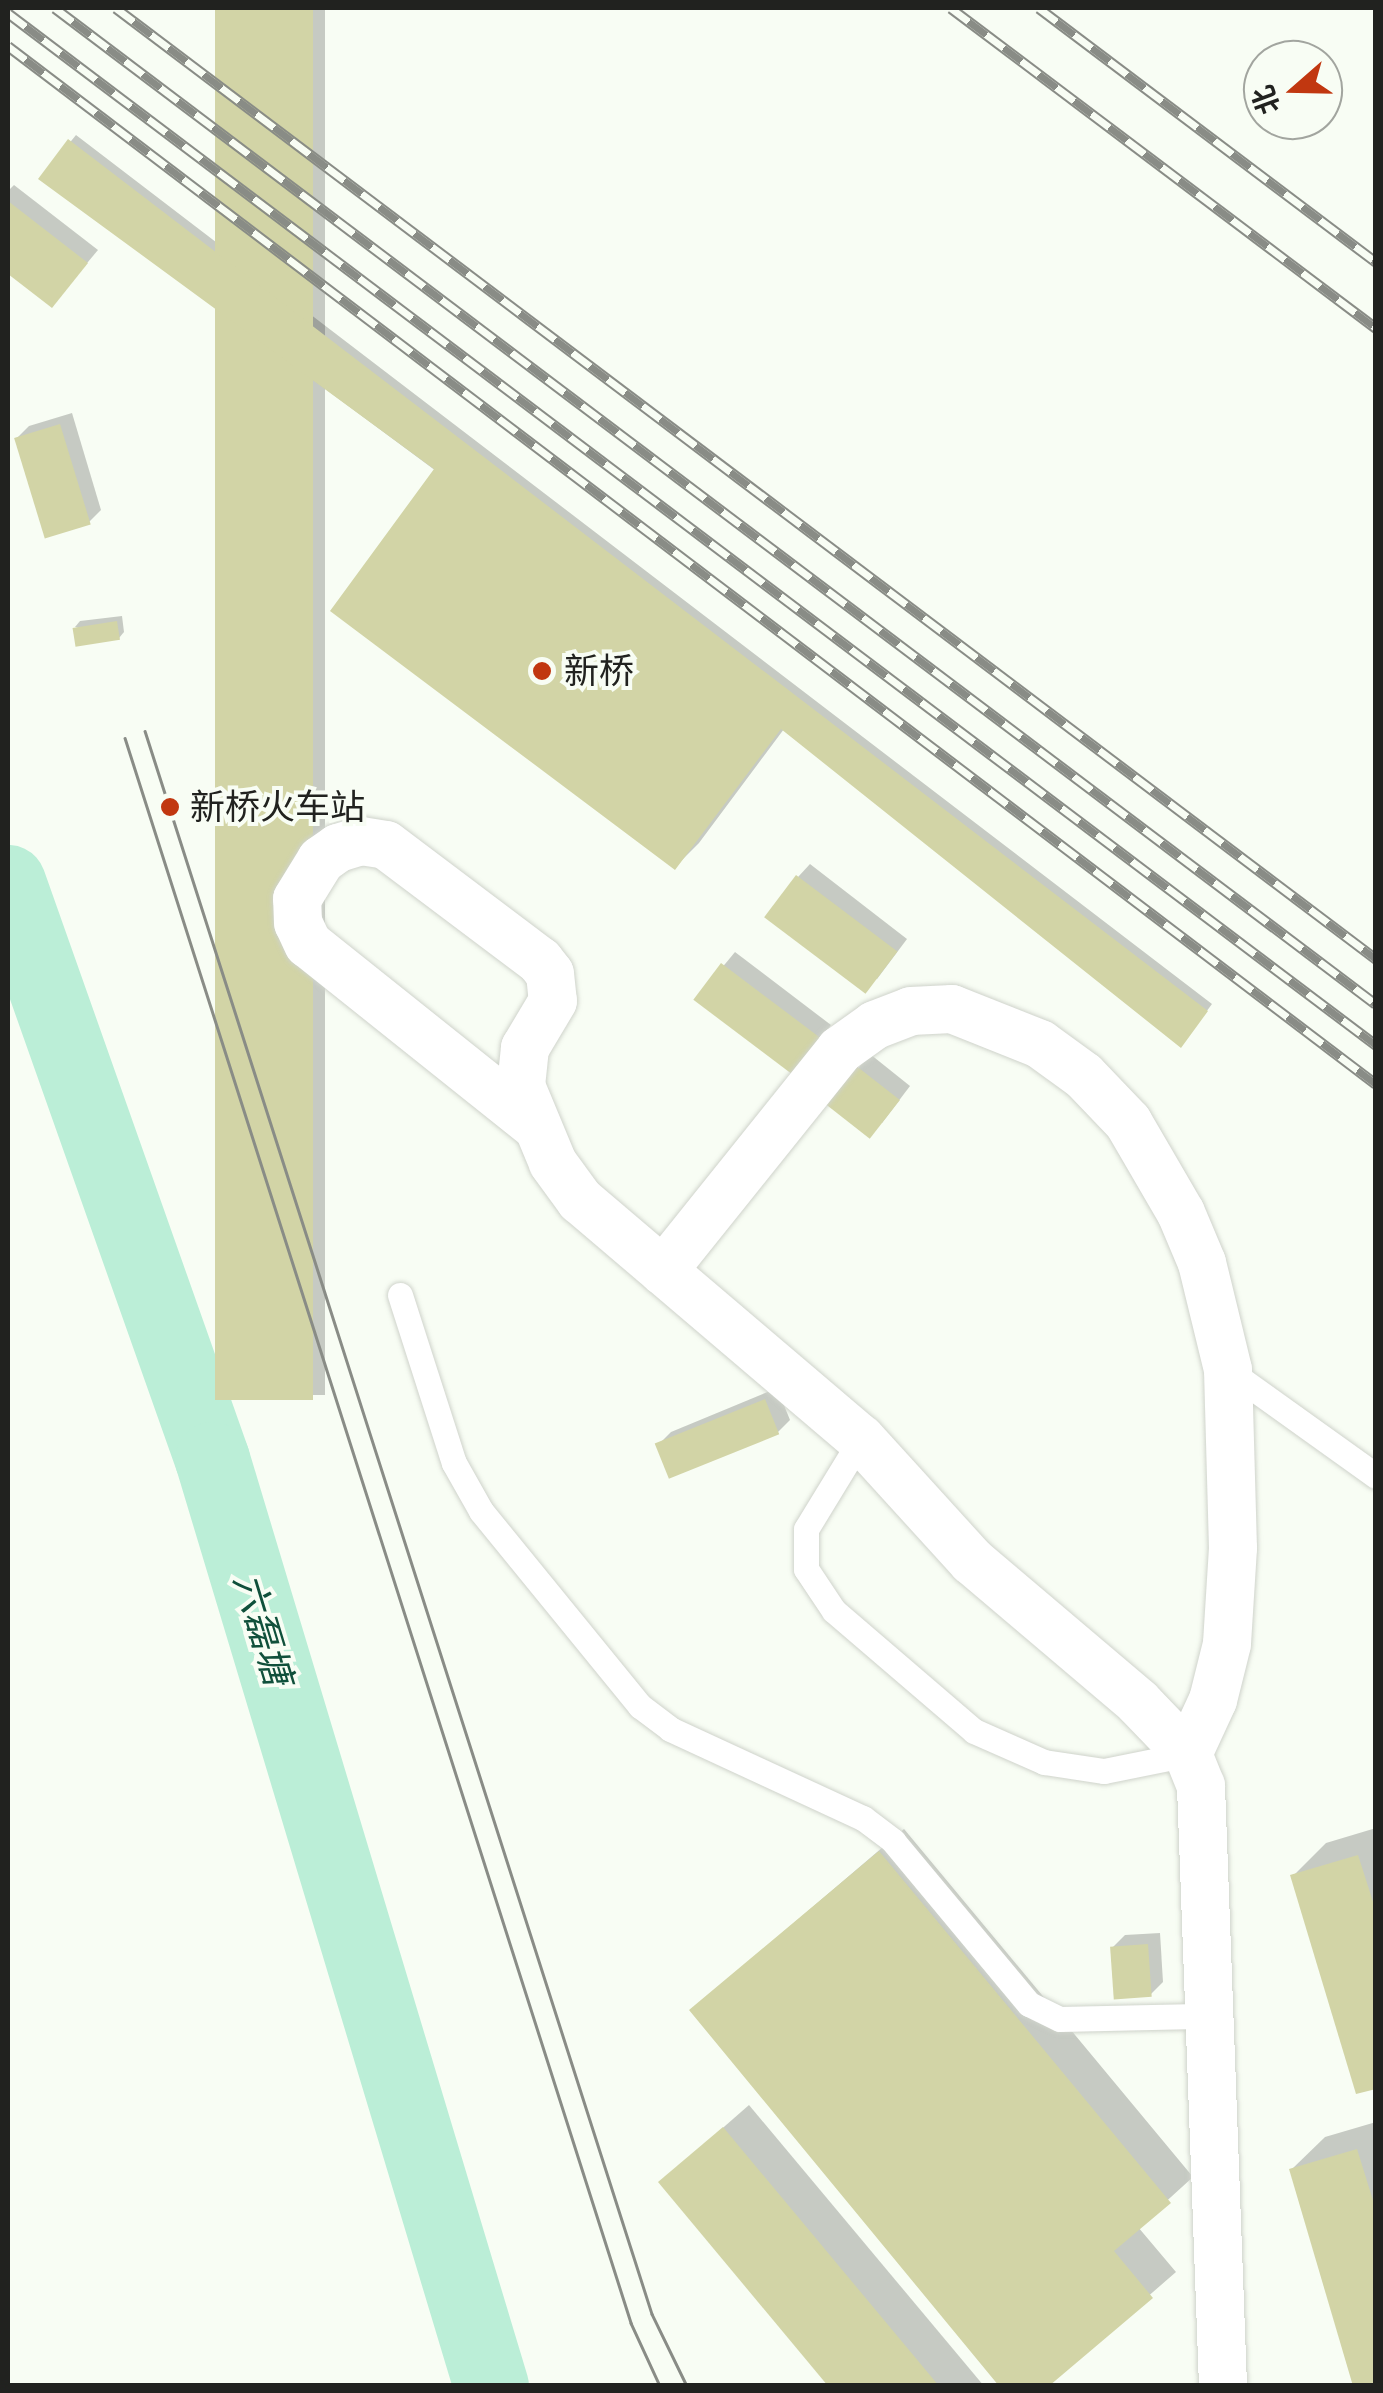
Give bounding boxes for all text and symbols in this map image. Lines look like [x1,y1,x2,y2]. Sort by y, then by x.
north arrow [1243,40,1343,140]
text: 北 [1243,80,1289,120]
place label: 新桥 [564,650,634,692]
marker: 新桥 [529,658,555,684]
place label: 新桥火车站 [190,786,365,828]
marker: 新桥火车站 [159,796,181,818]
water label: 六磊塘 [225,1568,301,1690]

